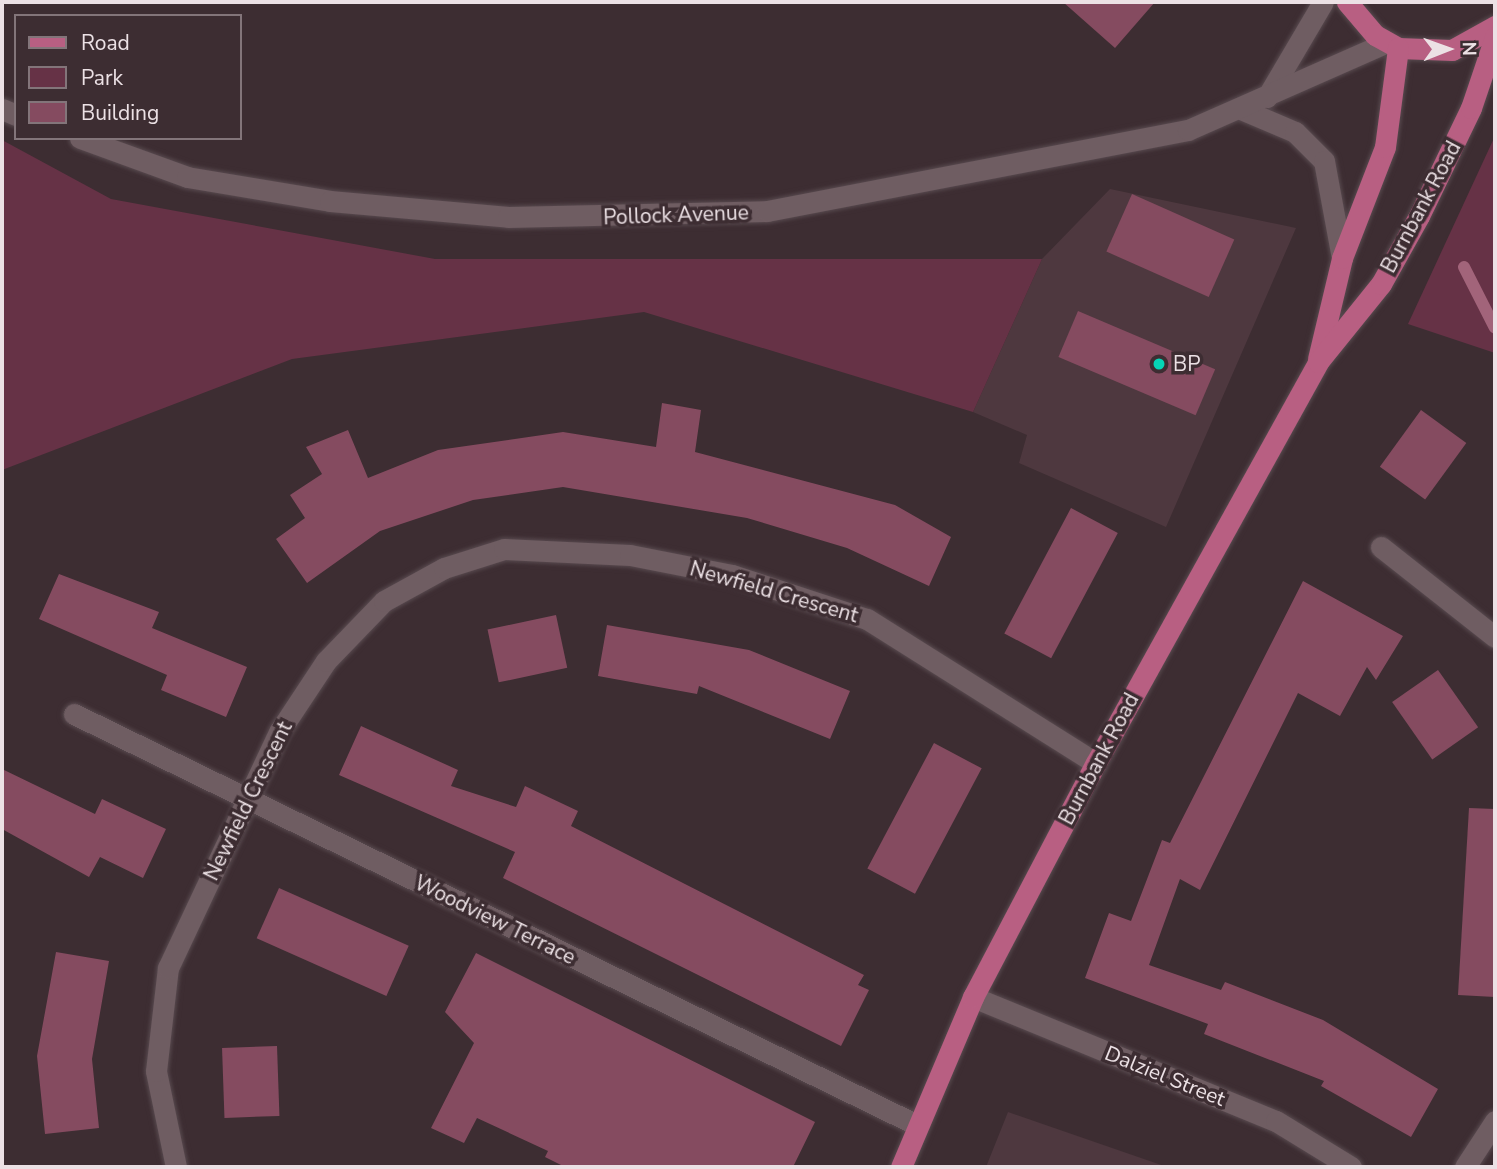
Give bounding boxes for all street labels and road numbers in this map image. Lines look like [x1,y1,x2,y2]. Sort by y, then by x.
street label: Burnbank Road [1376,137,1466,277]
street label: Pollock Avenue [603,200,749,230]
street label: Newfield Crescent [687,556,861,628]
street label: Burnbank Road [1054,689,1144,829]
street label: Newfield Crescent [199,717,297,885]
street label: Woodview Terrace [410,870,580,970]
street label: Dalziel Street [1101,1040,1229,1112]

